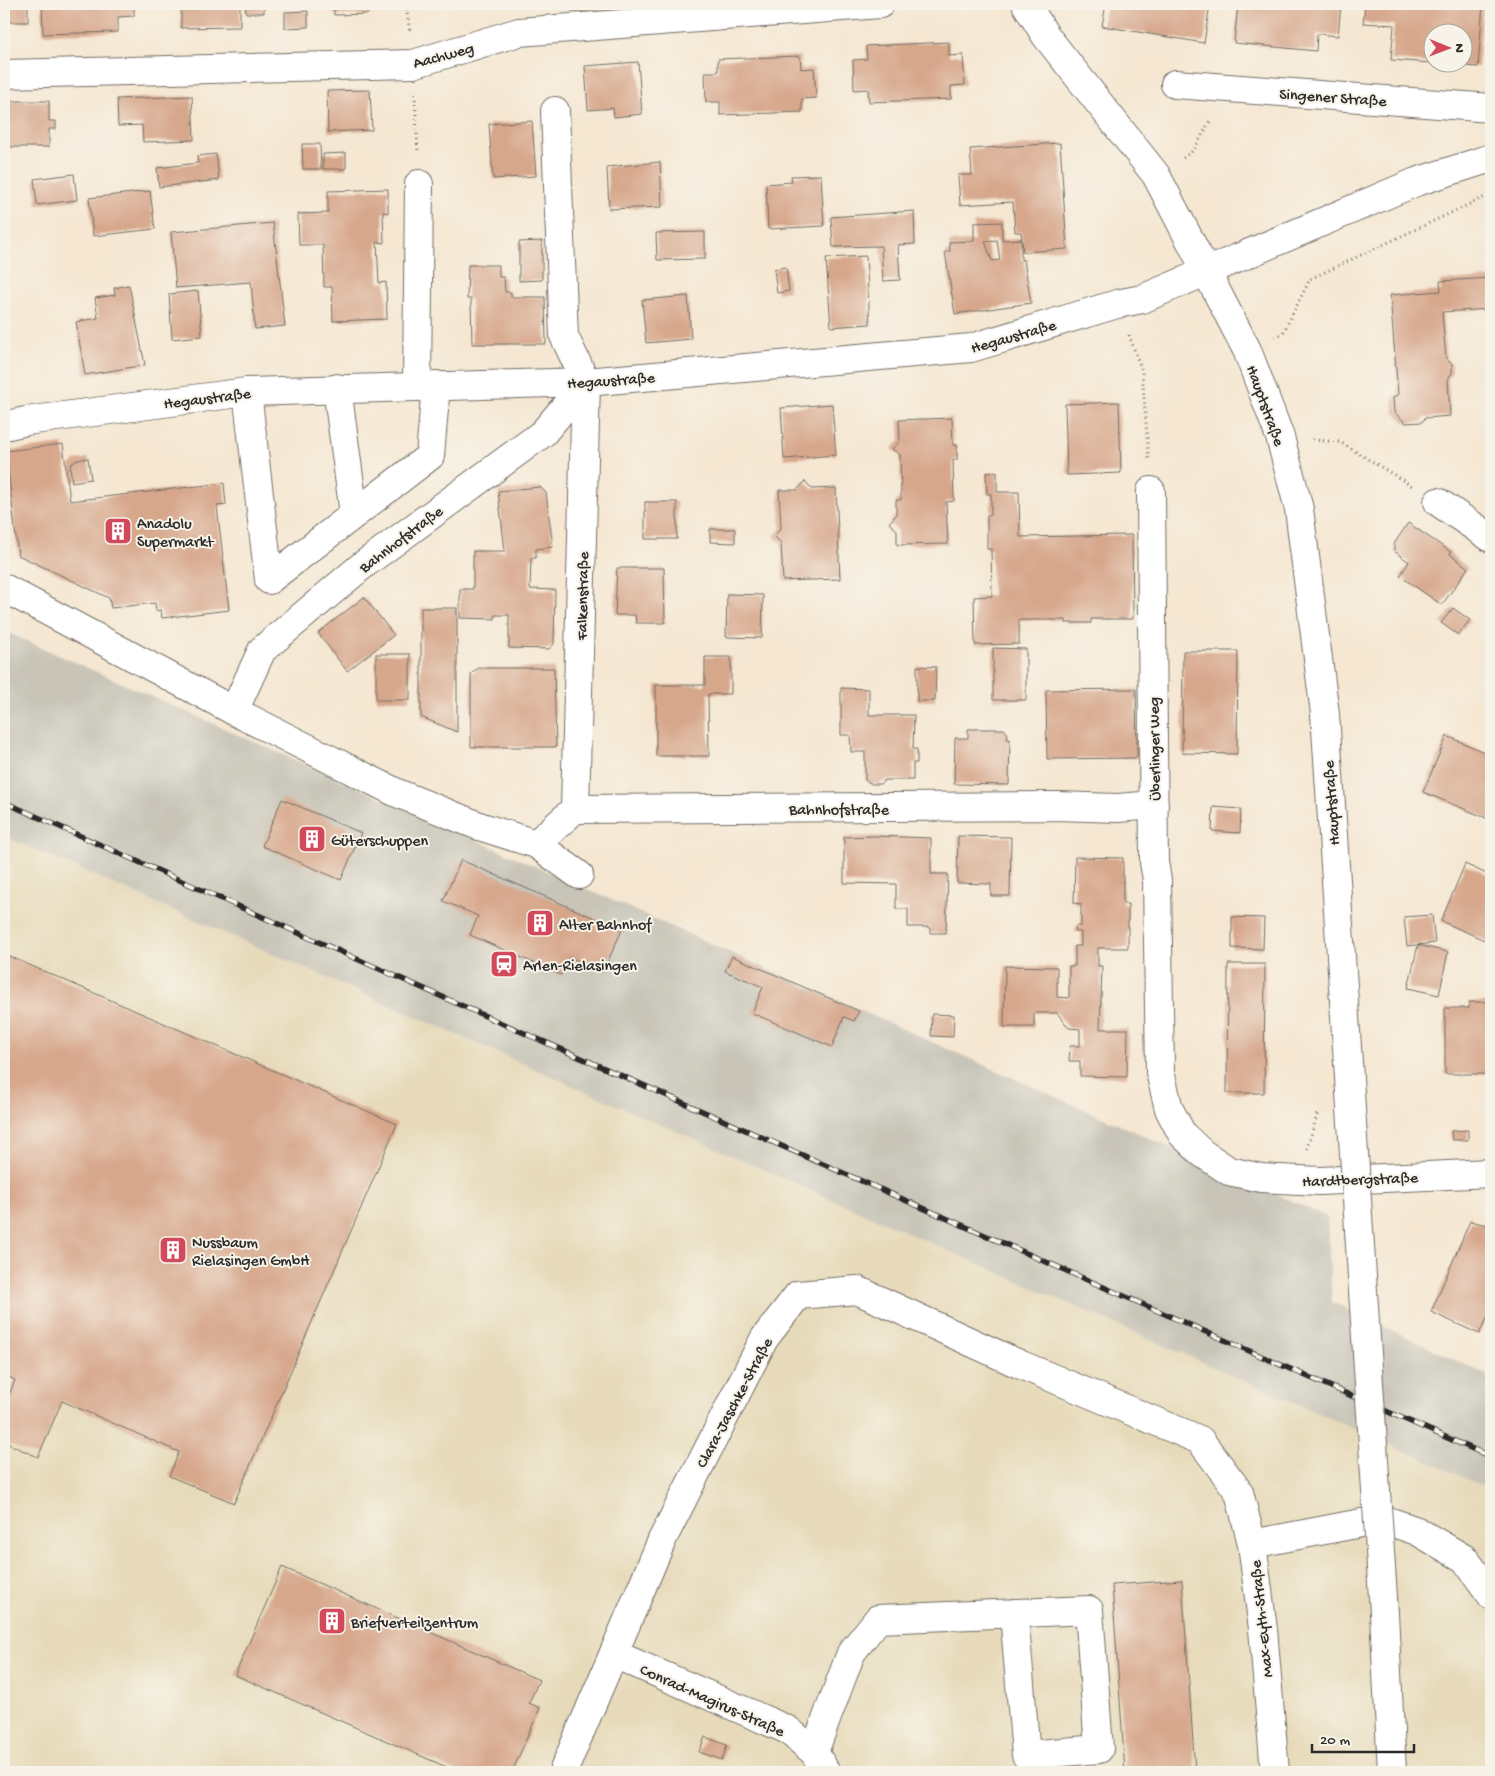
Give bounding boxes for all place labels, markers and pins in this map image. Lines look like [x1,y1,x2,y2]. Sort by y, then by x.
building icon: Anadolu Supermarkt [103,516,133,546]
place label: Anadolu Supermarkt [137,516,215,553]
building icon: Güterschuppen [297,824,327,854]
place label: Güterschuppen [331,833,428,852]
building icon: Alter Bahnhof [525,908,555,938]
place label: Alter Bahnhof [559,917,652,936]
station icon: Arlen-Rielasingen [489,949,519,979]
place label: Arlen-Rielasingen [523,958,637,977]
building icon: Nussbaum Rielasingen GmbH [158,1235,188,1265]
place label: Nussbaum Rielasingen GmbH [192,1235,310,1272]
building icon: Briefverteilzentrum [317,1606,347,1636]
place label: Briefverteilzentrum [350,1615,479,1634]

